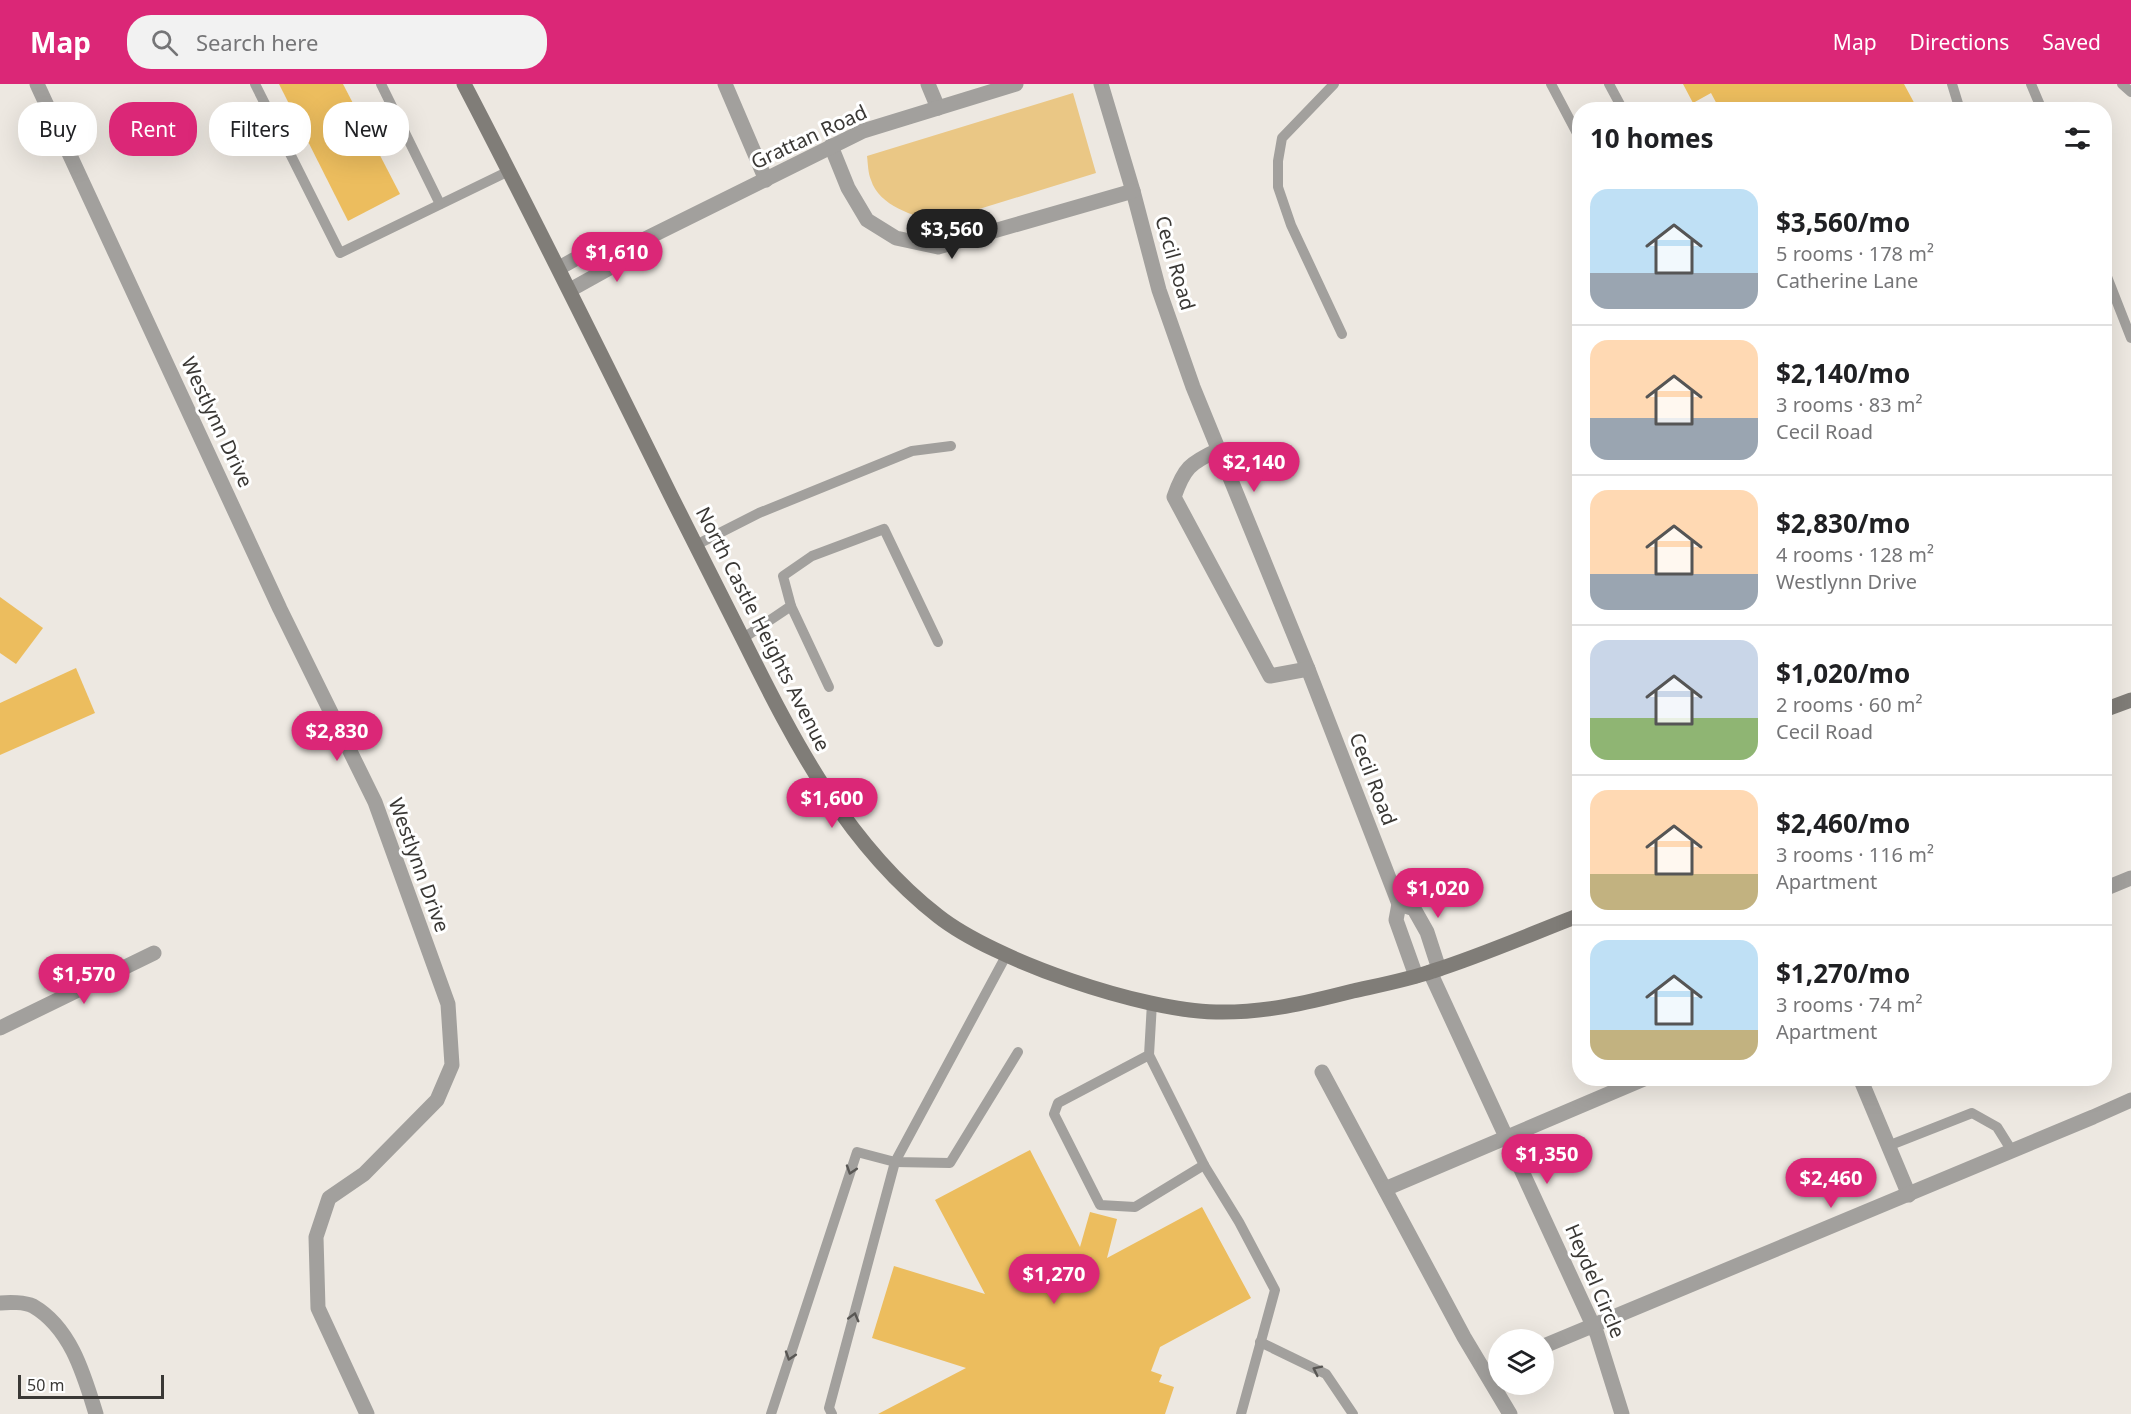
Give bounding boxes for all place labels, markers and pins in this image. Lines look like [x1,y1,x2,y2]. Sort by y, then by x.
pin: $3,560 [903,209,1001,260]
pin: $1,610 [568,232,666,283]
pin: $2,140 [1205,442,1303,493]
pin: $2,830 [288,711,386,762]
pin: $1,600 [783,778,881,829]
pin: $1,020 [1389,868,1487,919]
pin: $1,570 [35,954,133,1005]
pin: $1,350 [1498,1134,1596,1185]
pin: $2,460 [1782,1158,1880,1209]
pin: $1,270 [1005,1254,1103,1305]

